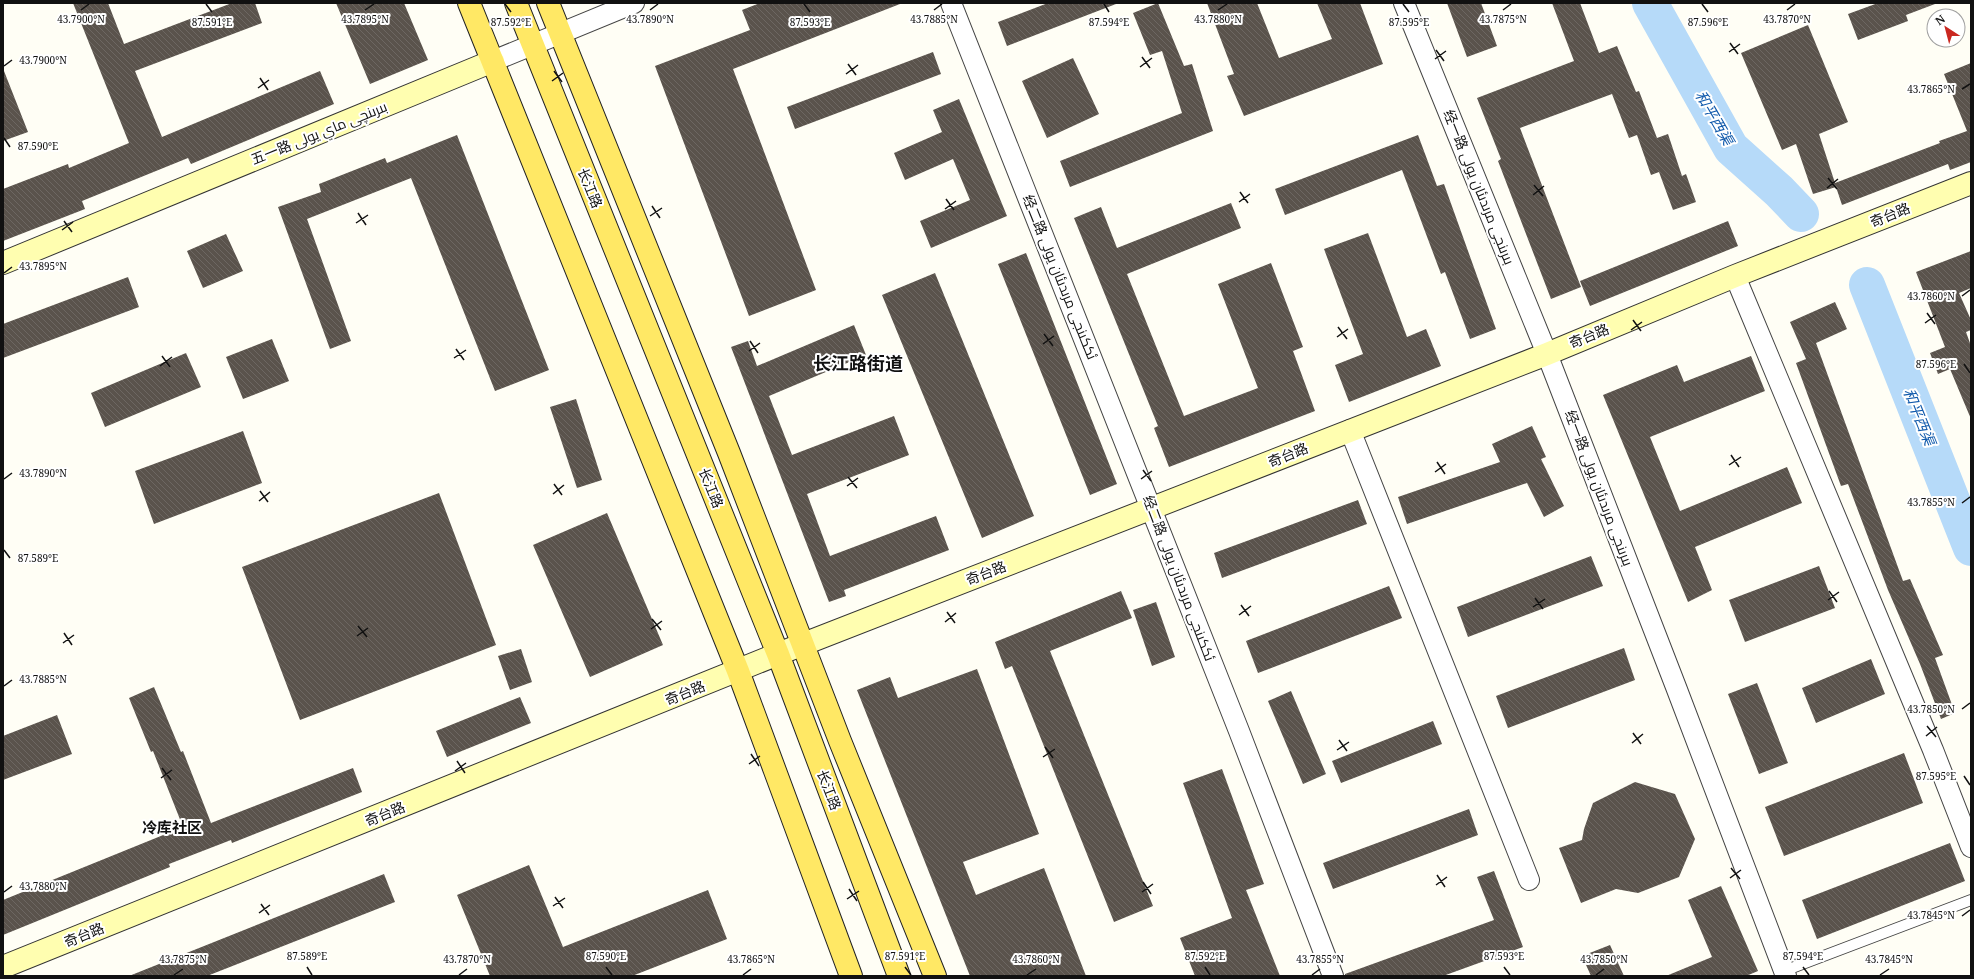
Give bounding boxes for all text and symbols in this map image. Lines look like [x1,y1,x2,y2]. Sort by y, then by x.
north arrow [1926,8,1966,48]
text: N [1932,11,1948,28]
text: 43.7900°N [57,12,105,26]
text: 43.7895°N [341,12,389,26]
text: 43.7890°N [626,12,674,26]
text: 43.7885°N [910,12,958,26]
text: 43.7880°N [1194,12,1242,26]
text: 43.7875°N [1479,12,1527,26]
text: 43.7870°N [1763,12,1811,26]
text: 87.591°E [192,15,232,29]
text: 87.592°E [491,15,531,29]
text: 87.593°E [790,15,830,29]
text: 87.594°E [1089,15,1129,29]
text: 87.595°E [1389,15,1429,29]
text: 87.596°E [1688,15,1728,29]
text: 43.7900°N [19,53,67,67]
text: 43.7865°N [1907,82,1955,96]
water label: 和平西渠 [1691,87,1740,150]
street label: 五一路 بىرىنچى ماي يولى [248,96,391,171]
street label: 经一路 بىرىنجى مرىدىئان يولى [1440,107,1519,267]
text: 87.590°E [18,139,58,153]
street label: 长江路 [574,165,607,211]
street label: 经二路 ئككىنجى مرىدىئان يولى [1019,192,1102,362]
street label: 奇台路 [1867,198,1913,231]
text: 43.7895°N [19,259,67,273]
text: 43.7860°N [1907,289,1955,303]
street label: 奇台路 [1566,319,1612,352]
district label: 长江路街道 [813,351,903,375]
text: 87.596°E [1916,357,1956,371]
water label: 和平西渠 [1899,385,1941,450]
street label: 经一路 بىرىنجى مرىدىئان يولى [1561,407,1638,568]
street label: 奇台路 [1265,438,1311,471]
street label: 长江路 [695,465,728,511]
text: 43.7890°N [19,466,67,480]
street label: 经二路 ئككىنجى مرىدىئان يولى [1139,492,1220,664]
text: 43.7855°N [1907,495,1955,509]
text: 87.589°E [18,551,58,565]
street label: 奇台路 [963,556,1009,589]
text: 43.7885°N [19,672,67,686]
street label: 奇台路 [662,676,708,709]
text: 43.7850°N [1907,702,1955,716]
street label: 长江路 [813,767,846,813]
text: 87.595°E [1916,769,1956,783]
street label: 奇台路 [362,797,408,830]
district label: 冷库社区 [142,817,202,837]
text: 43.7880°N [19,879,67,893]
text: 43.7845°N [1907,908,1955,922]
street label: 奇台路 [61,918,107,951]
text: 87.589°E [287,949,327,963]
text: 87.590°E [586,949,626,963]
text: 87.591°E [885,949,925,963]
text: 87.592°E [1185,949,1225,963]
text: 87.593°E [1484,949,1524,963]
text: 87.594°E [1783,949,1823,963]
text: 43.7875°N [159,952,207,966]
text: 43.7870°N [443,952,491,966]
text: 43.7865°N [727,952,775,966]
text: 43.7860°N [1012,952,1060,966]
text: 43.7855°N [1296,952,1344,966]
text: 43.7850°N [1580,952,1628,966]
text: 43.7845°N [1865,952,1913,966]

